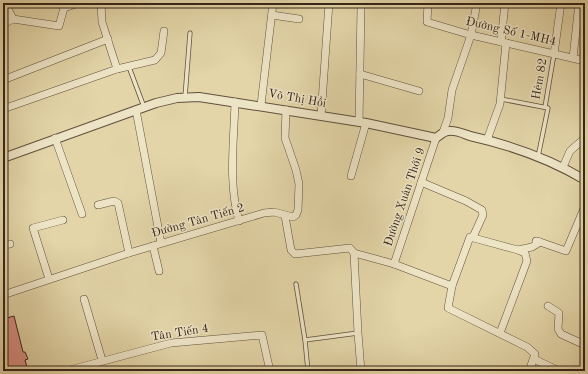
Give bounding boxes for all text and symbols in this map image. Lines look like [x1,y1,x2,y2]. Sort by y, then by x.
street label: Đường Số 1-MH4 [465,15,558,48]
street label: Hẻm 82 [530,57,550,101]
street label: Võ Thị Hồi [267,86,327,110]
street label: Đường Xuân Thới 9 [382,146,428,248]
street label: Đường Tân Tiến 2 [150,201,246,240]
street label: Tân Tiến 4 [150,322,210,343]

